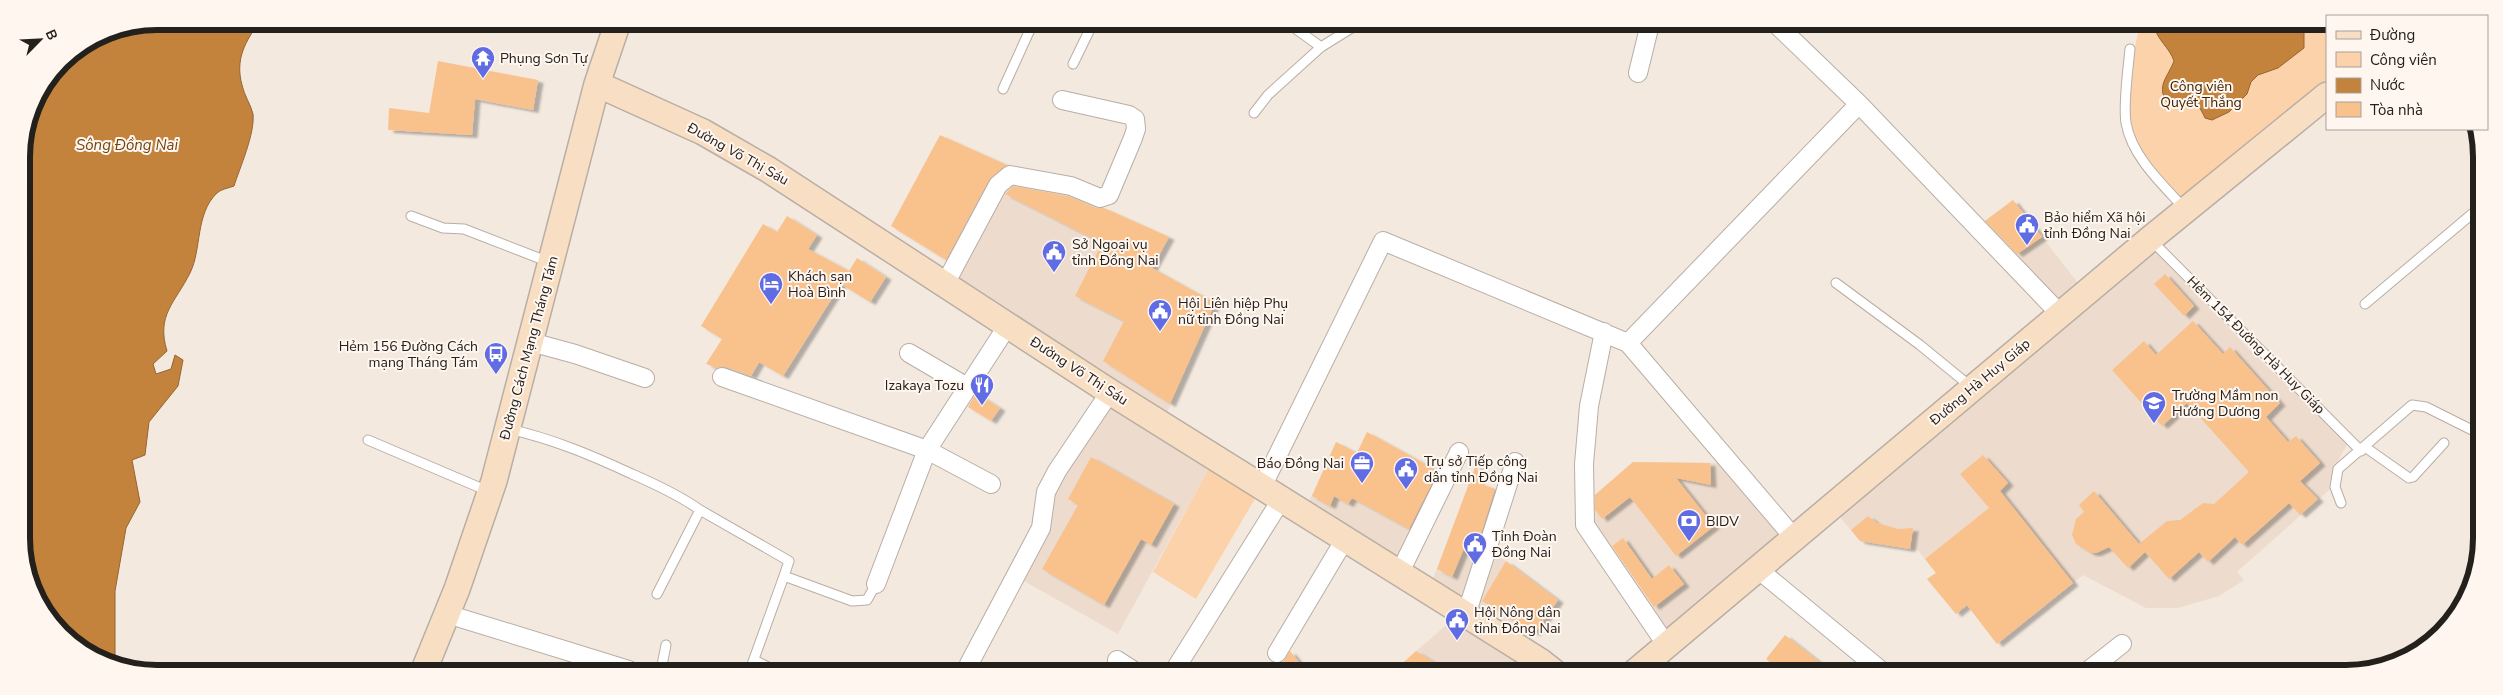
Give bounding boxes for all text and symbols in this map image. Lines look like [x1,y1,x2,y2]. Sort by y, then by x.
north arrow [15,15,65,65]
legend [2326,15,2488,130]
text: Đường [2369,25,2415,45]
text: B [41,27,62,43]
temple icon: Phụng Sơn Tự [470,45,496,79]
place label: Phụng Sơn Tự [500,49,589,68]
text: Công viên [2370,50,2437,70]
text: Nước [2370,75,2405,95]
park label: Công viên Quyết Thắng [2160,77,2242,112]
text: Tòa nhà [2370,100,2423,120]
street label: Đường Võ Thị Sáu [683,118,792,190]
water label: Sông Đồng Nai [76,135,178,155]
place label: Bảo hiểm Xã hội tỉnh Đồng Nai [2044,208,2146,243]
public building icon: Bảo hiểm Xã hội tỉnh Đồng Nai [2014,212,2040,246]
place label: Sở Ngoại vụ tỉnh Đồng Nai [1072,235,1159,270]
public building icon: Sở Ngoại vụ tỉnh Đồng Nai [1041,239,1067,273]
street label: Đường Cách Mạng Tháng Tám [495,254,563,443]
place label: Khách sạn Hoà Bình [788,267,852,302]
hotel icon: Khách sạn Hoà Bình [758,271,784,305]
street label: Hẻm 154 Đường Hà Huy Giáp [2183,272,2329,418]
place label: Hội Liên hiệp Phụ nữ tỉnh Đồng Nai [1178,294,1288,329]
public building icon: Hội Liên hiệp Phụ nữ tỉnh Đồng Nai [1147,298,1173,332]
street label: Đường Võ Thị Sáu [1026,332,1132,410]
street label: Đường Hà Huy Giáp [1925,334,2034,430]
place label: Hẻm 156 Đường Cách mạng Tháng Tám [339,337,478,372]
bus stop icon: Hẻm 156 Đường Cách mạng Tháng Tám [483,341,509,375]
restaurant icon: Izakaya Tozu [969,372,995,406]
place label: Izakaya Tozu [885,376,964,395]
place label: Trường Mầm non Hướng Dương [2172,386,2278,421]
school or university icon: Trường Mầm non Hướng Dương [2141,390,2167,424]
office icon: Báo Đồng Nai [1349,450,1375,484]
place label: Trụ sở Tiếp công dân tỉnh Đồng Nai [1424,452,1538,487]
place label: Báo Đồng Nai [1257,454,1344,473]
public building icon: Trụ sở Tiếp công dân tỉnh Đồng Nai [1393,456,1419,490]
bank icon: BIDV [1676,508,1702,542]
place label: BIDV [1706,512,1739,531]
place label: Tỉnh Đoàn Đồng Nai [1491,527,1557,562]
public building icon: Tỉnh Đoàn Đồng Nai [1462,531,1488,565]
place label: Hội Nông dân tỉnh Đồng Nai [1474,603,1561,638]
public building icon: Hội Nông dân tỉnh Đồng Nai [1444,607,1470,641]

